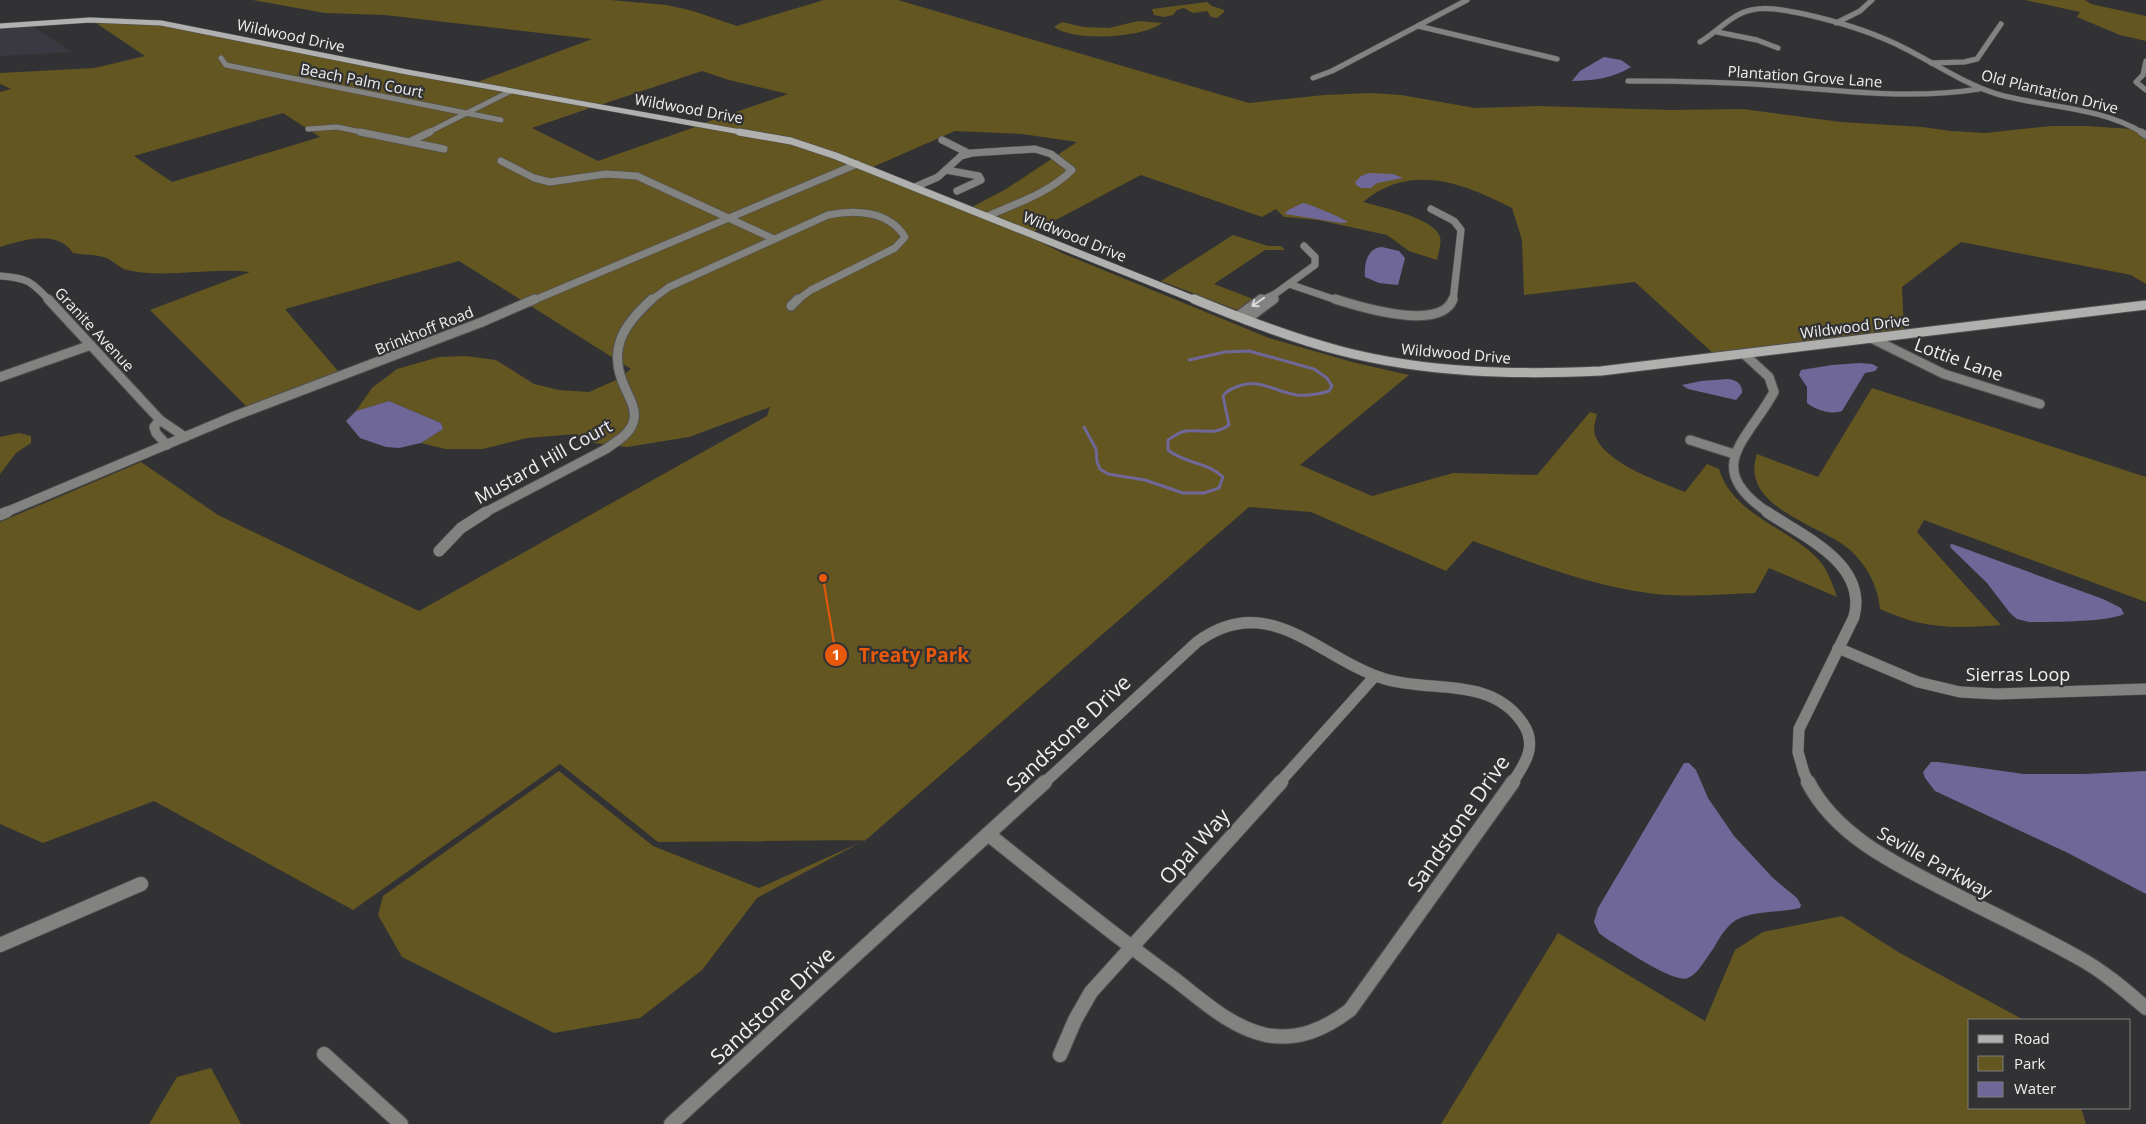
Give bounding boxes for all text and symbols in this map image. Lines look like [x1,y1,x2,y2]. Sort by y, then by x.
street label: Wildwood Drive [235,14,347,56]
street label: Beach Palm Court [299,58,425,102]
street label: Plantation Grove Lane [1727,61,1883,91]
street label: Old Plantation Drive [1979,64,2121,118]
street label: Wildwood Drive [633,89,745,127]
street label: Wildwood Drive [1020,206,1130,266]
street label: Granite Avenue [51,283,139,375]
one-way arrow [1251,297,1265,307]
street label: Brinkhoff Road [372,301,476,359]
street label: Wildwood Drive [1799,309,1911,343]
street label: Lottie Lane [1911,332,2007,386]
street label: Wildwood Drive [1400,338,1512,368]
street label: Mustard Hill Court [470,413,616,509]
callout: Treaty Park [824,638,979,672]
text: Treaty Park [859,642,969,668]
text: 1 [832,644,840,664]
street label: Sierras Loop [1966,662,2070,686]
street label: Sandstone Drive [1000,668,1136,798]
street label: Sandstone Drive [1400,749,1516,897]
street label: Opal Way [1152,802,1236,890]
street label: Seville Parkway [1873,820,1998,904]
street label: Sandstone Drive [704,940,840,1070]
legend [1968,1019,2131,1109]
text: Road [2014,1028,2050,1048]
text: Park [2014,1053,2045,1073]
text: Water [2014,1078,2056,1098]

